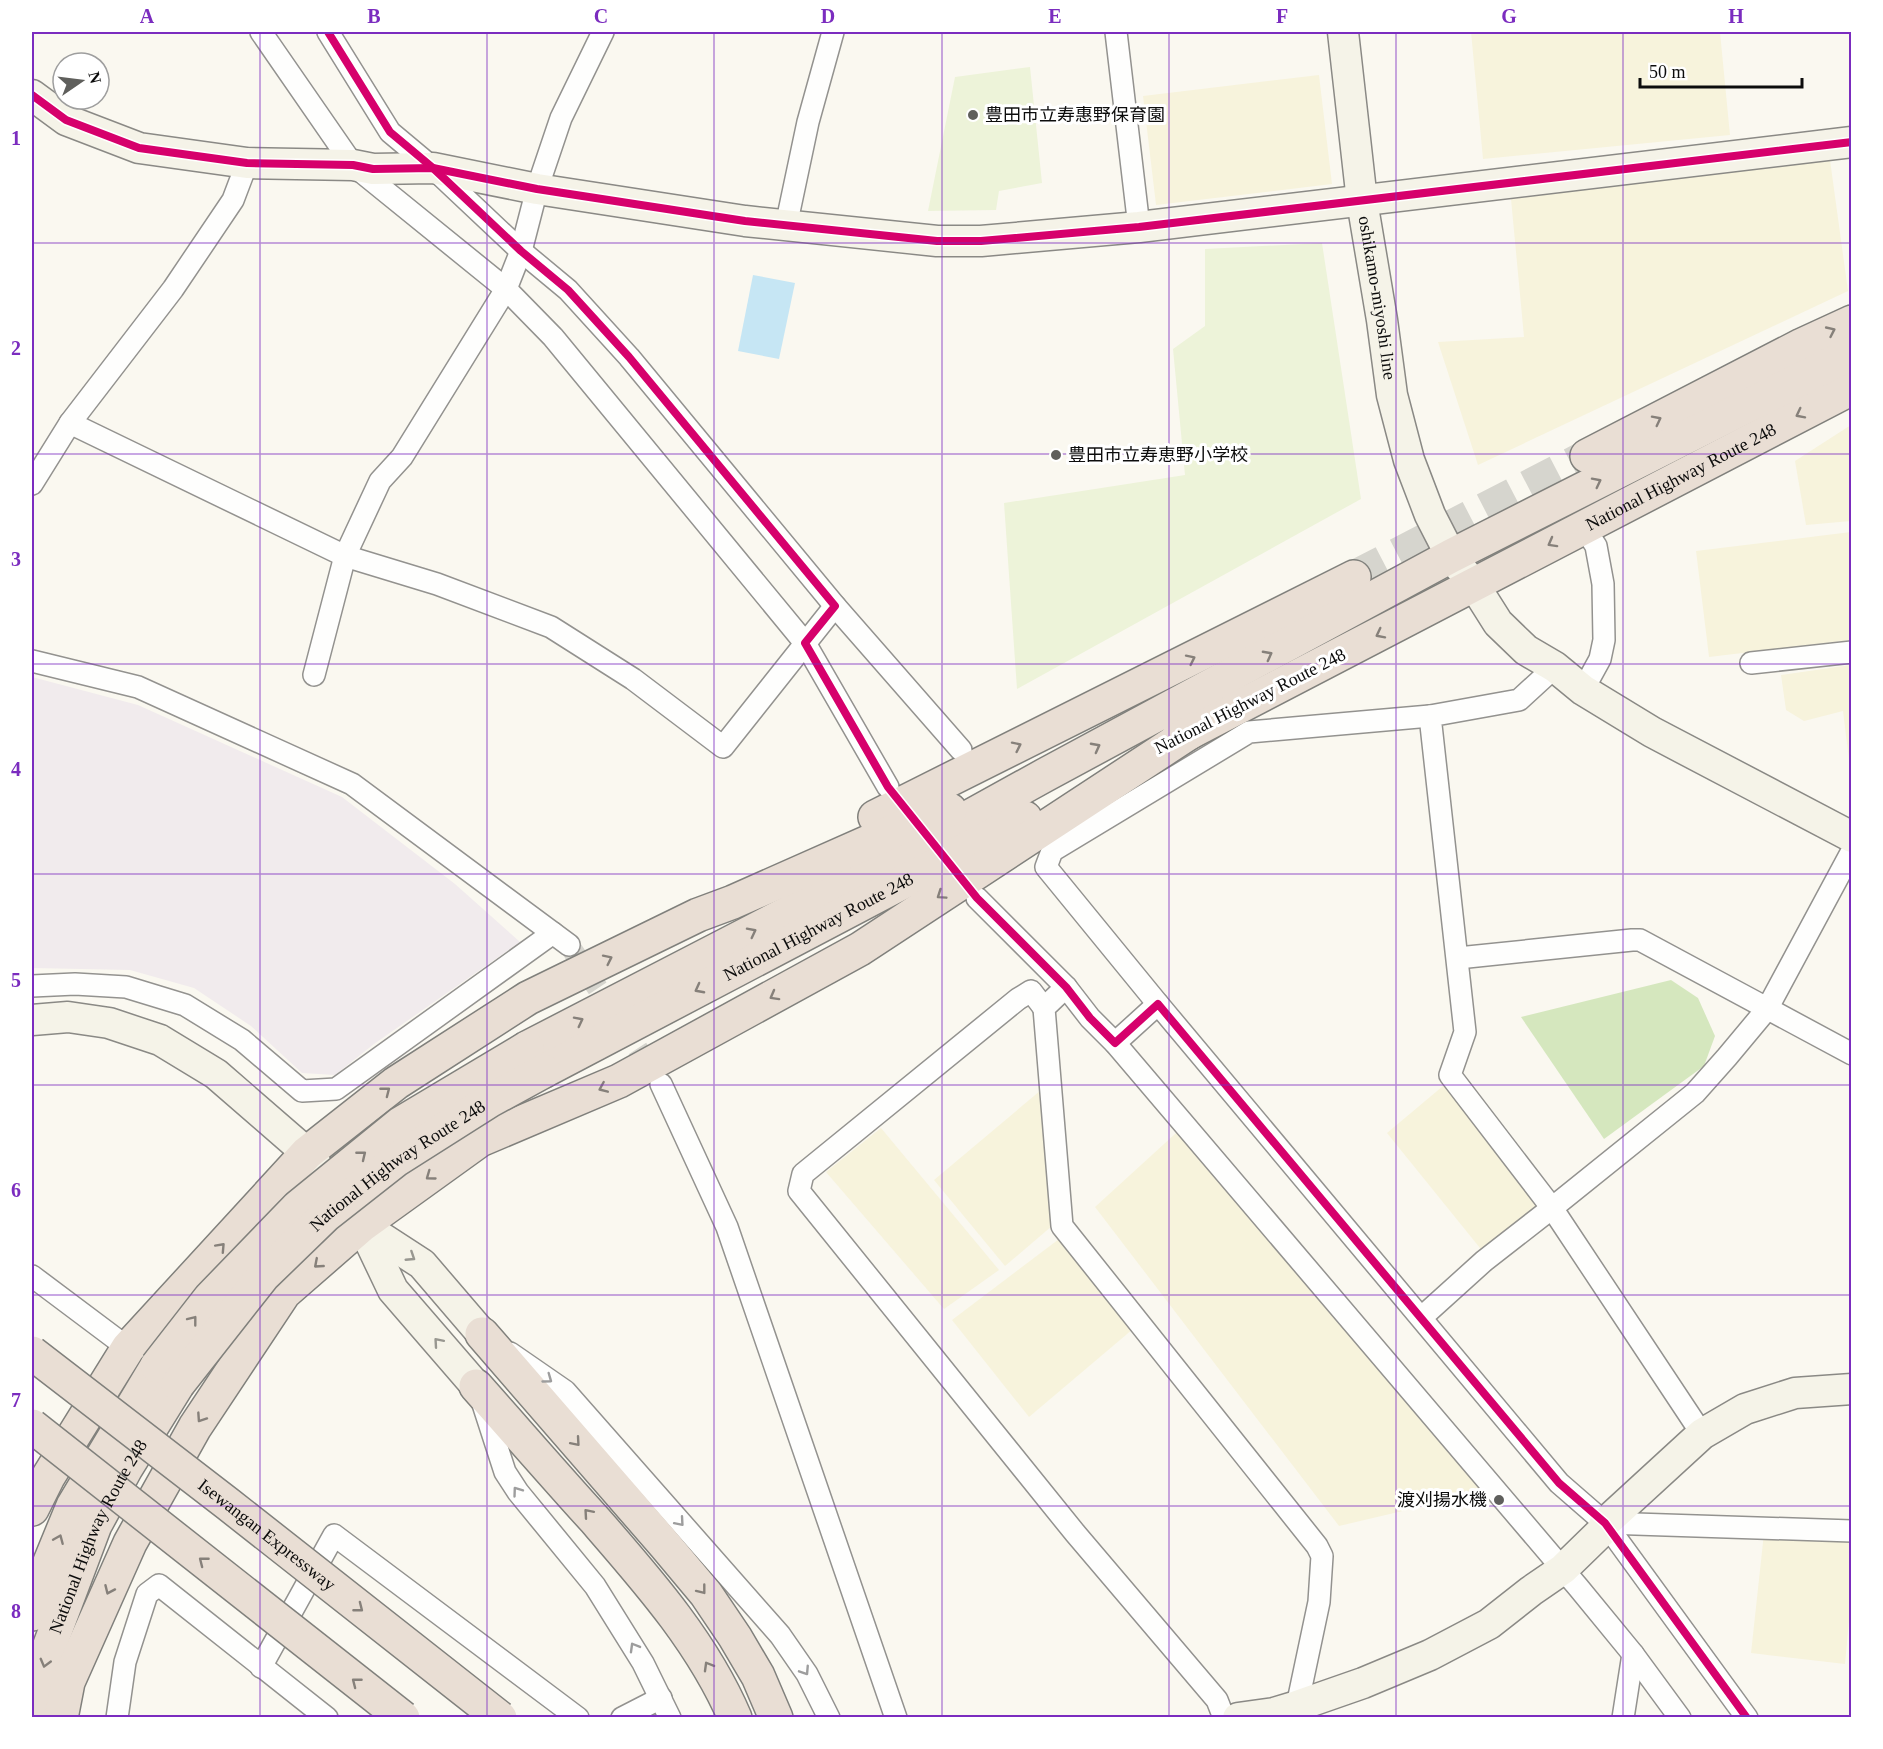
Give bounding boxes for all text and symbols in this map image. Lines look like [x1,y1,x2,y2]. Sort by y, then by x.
text: A [140,5,155,27]
text: B [367,5,381,27]
text: C [594,5,608,27]
text: D [821,5,835,27]
text: E [1048,5,1062,27]
text: F [1276,5,1288,27]
text: G [1501,5,1517,27]
text: H [1728,5,1744,27]
north arrow [51,51,111,111]
scale bar [1640,51,1802,89]
text: 50 m [1649,62,1686,82]
text: N [85,70,105,86]
place label: 豊田市立寿惠野保育園 [985,105,1165,125]
marker: 豊田市立寿惠野保育園 [966,108,980,122]
text: 1 [11,127,21,149]
street label: oshikamo-miyoshi line [1355,214,1400,381]
one-way arrow [1825,327,1836,339]
text: 2 [11,337,21,359]
one-way arrow [1795,407,1806,419]
one-way arrow [1651,415,1662,427]
street label: National Highway Route 248 [1582,419,1779,535]
place label: 豊田市立寿恵野小学校 [1068,445,1248,465]
marker: 豊田市立寿恵野小学校 [1049,448,1063,462]
one-way arrow [1590,478,1601,489]
one-way arrow [1548,536,1558,547]
text: 3 [11,548,21,570]
one-way arrow [1375,627,1386,639]
street label: National Highway Route 248 [1151,644,1349,758]
one-way arrow [1262,651,1272,662]
one-way arrow [1185,654,1196,666]
one-way arrow [1010,741,1021,753]
one-way arrow [1090,743,1101,754]
text: 4 [11,758,21,780]
street label: National Highway Route 248 [720,869,917,985]
one-way arrow [937,888,948,899]
one-way arrow [746,928,756,939]
one-way arrow [601,955,612,967]
text: 5 [11,969,21,991]
one-way arrow [695,982,705,993]
one-way arrow [770,988,781,1000]
one-way arrow [572,1017,583,1028]
one-way arrow [598,1080,609,1092]
one-way arrow [379,1087,390,1098]
street label: National Highway Route 248 [305,1096,489,1235]
one-way arrow [355,1151,366,1162]
one-way arrow [426,1169,437,1180]
text: 6 [11,1179,21,1201]
one-way arrow [214,1243,225,1253]
one-way arrow [405,1250,416,1261]
one-way arrow [314,1257,325,1268]
one-way arrow [185,1316,196,1327]
one-way arrow [434,1338,445,1349]
one-way arrow [542,1371,553,1382]
text: 7 [11,1389,21,1411]
one-way arrow [196,1412,208,1422]
one-way arrow [569,1435,580,1446]
street label: National Highway Route 248 [45,1436,151,1636]
street label: Isewangan Expressway [194,1475,339,1595]
one-way arrow [514,1486,525,1497]
place label: 渡刈揚水機 [1397,1490,1487,1510]
marker: 渡刈揚水機 [1492,1493,1506,1507]
one-way arrow [584,1509,595,1519]
one-way arrow [673,1515,684,1526]
one-way arrow [52,1535,64,1546]
one-way arrow [199,1558,210,1569]
one-way arrow [104,1583,116,1594]
one-way arrow [695,1583,706,1594]
text: 8 [11,1600,21,1622]
one-way arrow [353,1601,364,1612]
one-way arrow [630,1643,641,1653]
one-way arrow [39,1657,52,1667]
one-way arrow [703,1662,715,1672]
one-way arrow [798,1664,809,1675]
one-way arrow [352,1678,363,1689]

